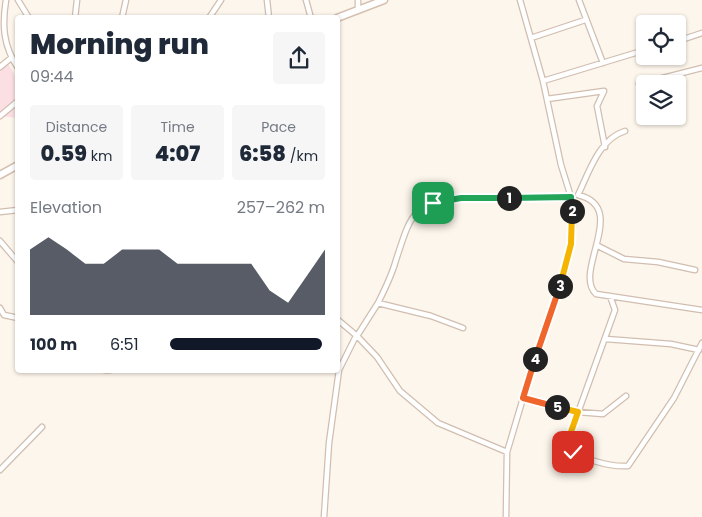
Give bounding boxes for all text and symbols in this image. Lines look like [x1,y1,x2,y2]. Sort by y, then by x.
map controls [636,15,686,125]
button: locate [636,15,686,65]
text: Morning run [30,25,209,64]
button: share [273,32,325,84]
text: 09:44 [30,65,74,88]
button: layers [636,75,686,125]
text: Distance [46,117,107,137]
text: Time [160,117,195,137]
text: Pace [261,117,296,137]
text: 0.59 [41,139,87,168]
text: 4:07 [155,139,200,168]
text: 6:58 [239,139,286,168]
text: km [87,146,112,166]
text: /km [286,146,318,166]
pin [412,182,454,224]
pin: 1 [496,186,522,210]
text: 1 [507,188,512,208]
icon: arrive [419,189,447,217]
text: Elevation [30,196,102,219]
text: 257–262 m [237,196,325,219]
pin: 2 [560,198,584,224]
text: 2 [569,201,577,221]
pin: 3 [548,274,572,298]
text: 3 [556,276,565,296]
text: 100 m [30,333,77,356]
text: 6:51 [110,333,139,356]
pin: 4 [522,346,548,372]
text: 4 [531,349,540,369]
pin: 5 [544,394,570,420]
text: 5 [553,397,562,417]
pin [552,431,594,473]
icon: check [559,438,587,466]

